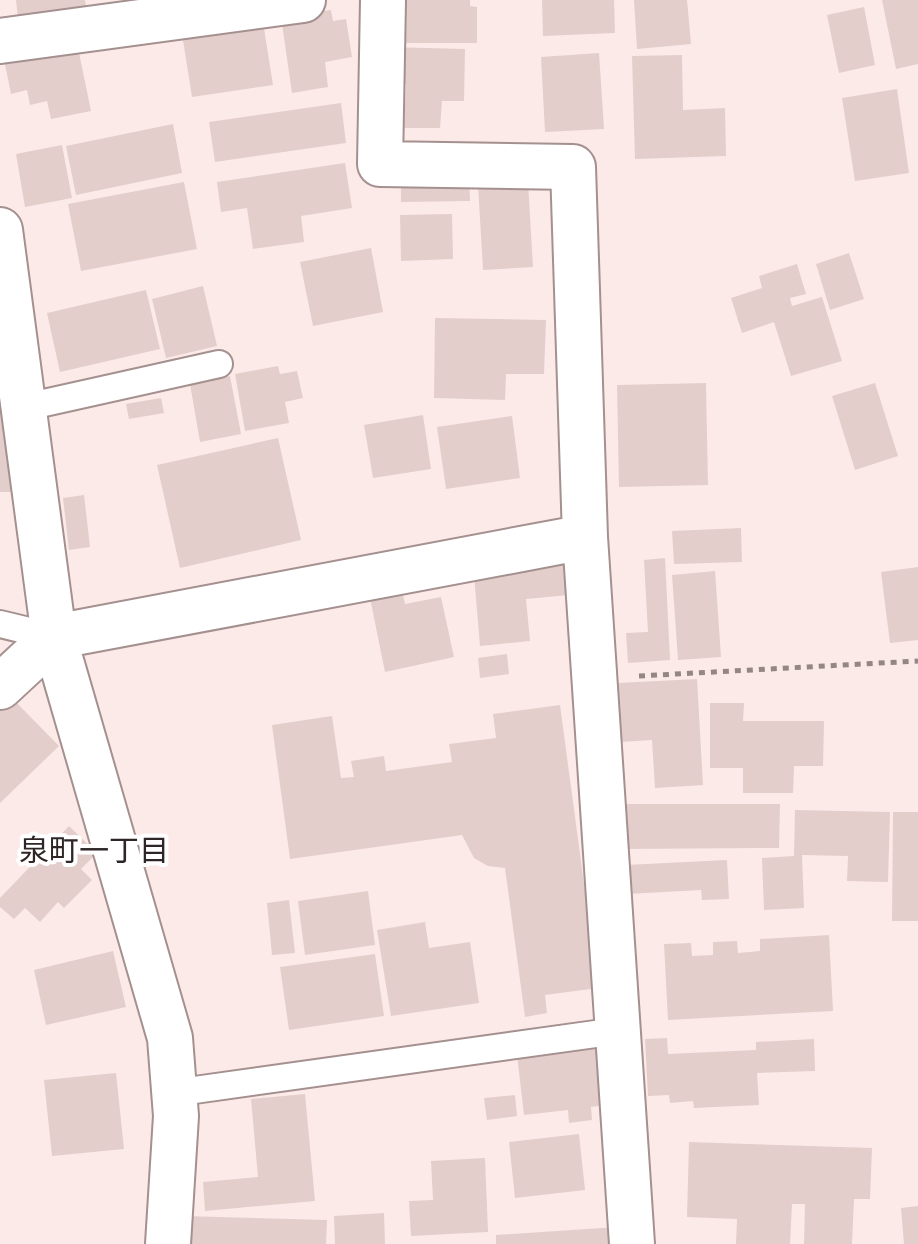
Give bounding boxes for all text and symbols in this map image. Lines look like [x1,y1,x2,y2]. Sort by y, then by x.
district label: 泉町一丁目 [19,829,169,870]

